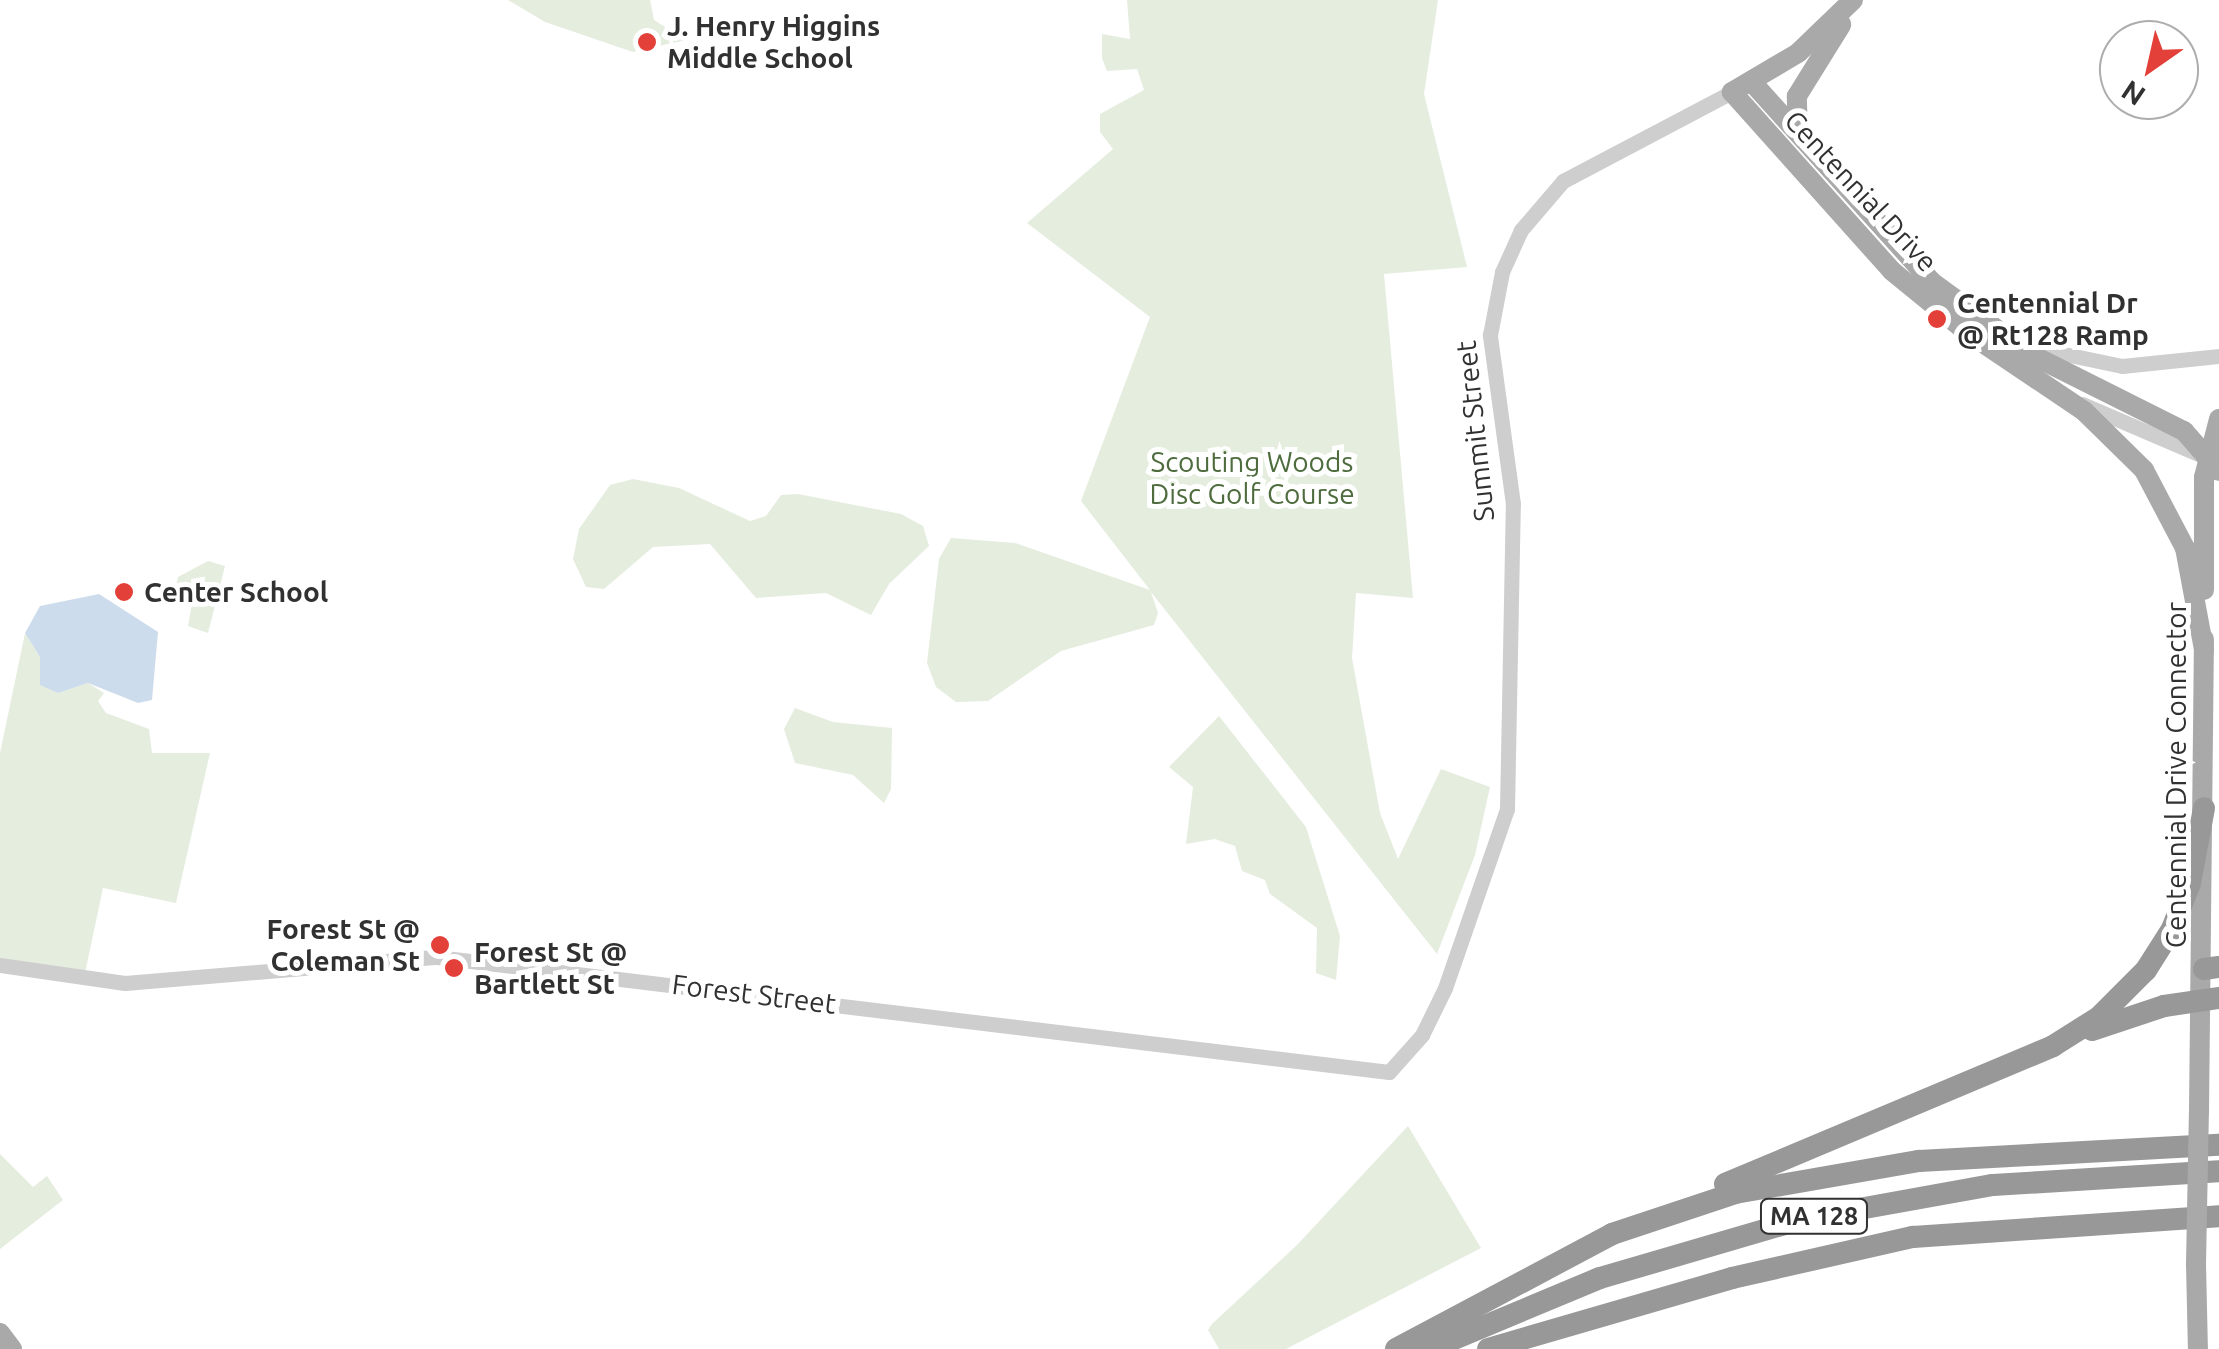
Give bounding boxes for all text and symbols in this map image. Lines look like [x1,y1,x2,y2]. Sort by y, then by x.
place label: J. Henry Higgins Middle School [667,9,880,75]
north arrow [2099,20,2199,120]
marker: J. Henry Higgins Middle School [636,31,658,53]
text: N [2116,75,2150,112]
street label: Centennial Drive [1778,103,1944,279]
place label: Centennial Dr @ Rt128 Ramp [1957,286,2149,352]
marker: Centennial Dr @ Rt128 Ramp [1926,308,1948,330]
street label: Summit Street [1449,339,1501,523]
park label: Scouting Woods Disc Golf Course [1149,445,1355,511]
place label: Center School [144,575,328,609]
marker: Center School [113,581,135,603]
street label: Centennial Drive Connector [2159,602,2193,948]
place label: Forest St @ Coleman St [267,912,420,978]
marker: Forest St @ Coleman St [429,934,451,956]
place label: Forest St @ Bartlett St [474,935,627,1001]
marker: Forest St @ Bartlett St [443,957,465,979]
street label: Forest Street [670,967,838,1021]
road number: MA 128 [1759,1196,1869,1236]

